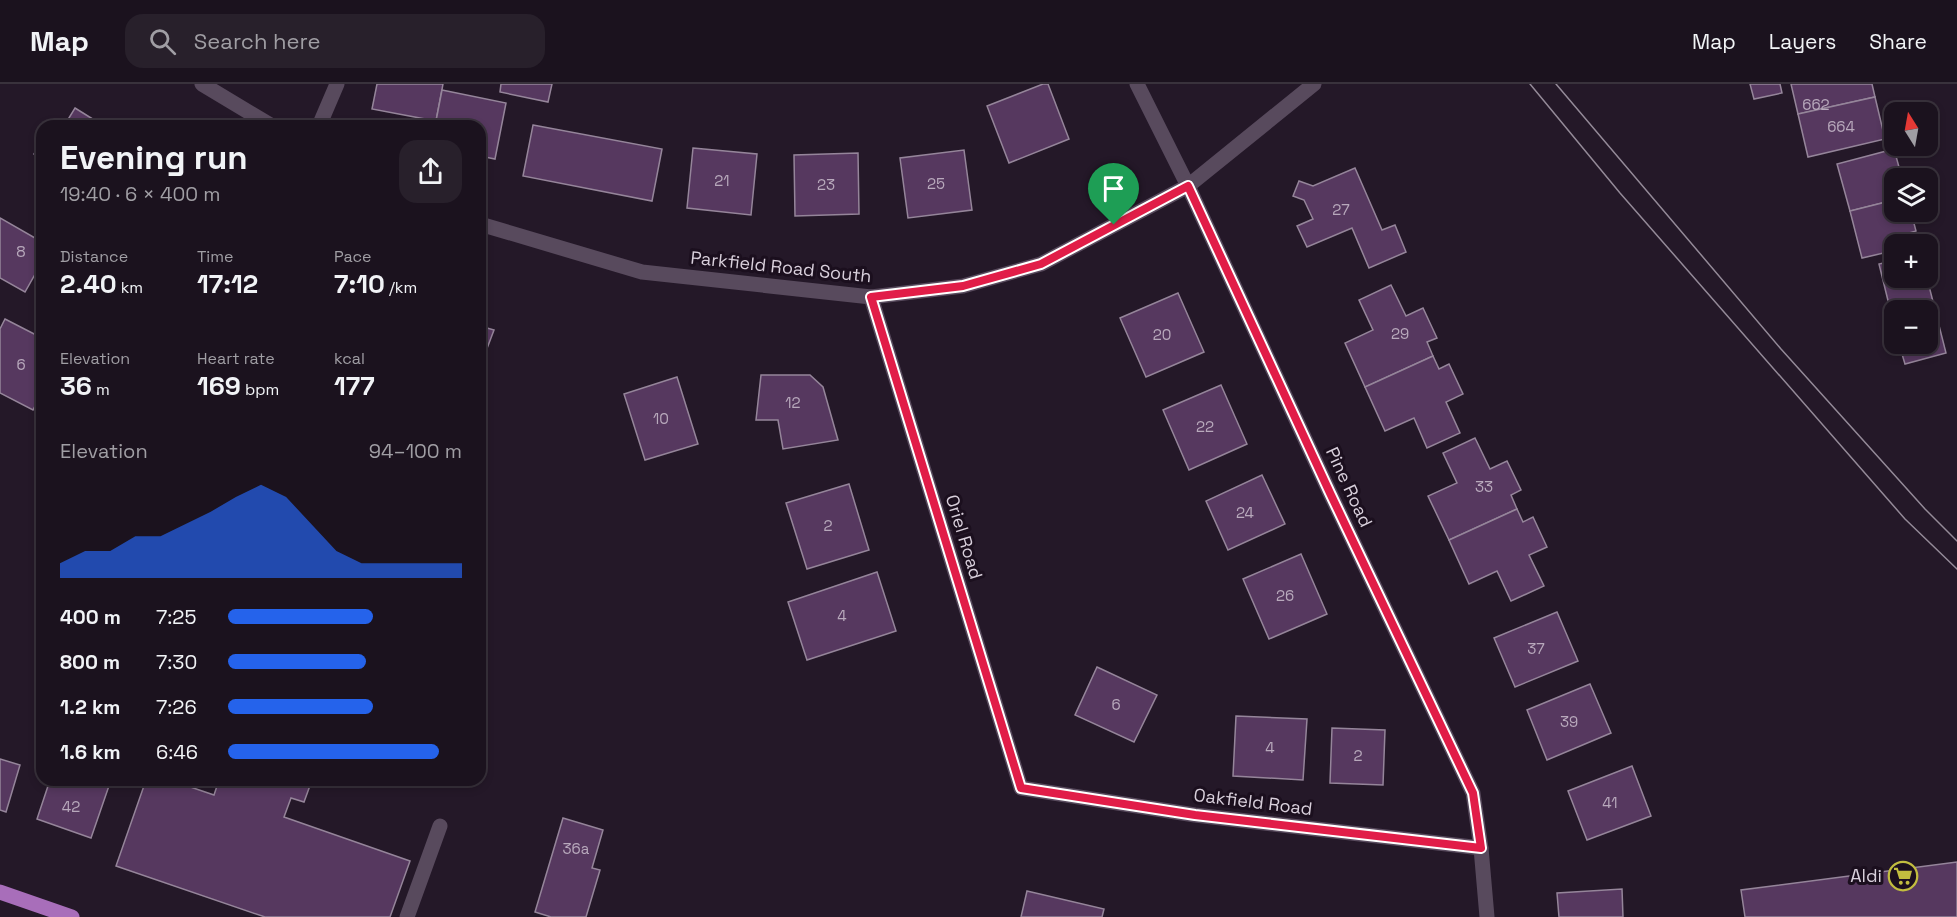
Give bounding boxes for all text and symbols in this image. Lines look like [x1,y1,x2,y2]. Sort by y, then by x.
search box [125,14,545,68]
text: Map [30,23,89,59]
icon: search [146,25,179,58]
text: Search here [194,27,321,55]
text: Map [1692,28,1736,55]
text: Layers [1769,28,1836,55]
text: Share [1869,28,1927,55]
house number: 662 [1802,95,1830,114]
north arrow [1884,102,1938,156]
map controls [1884,102,1938,354]
house number: 664 [1827,117,1855,136]
text: Evening run [60,137,248,179]
button: share [399,140,462,203]
pin [1088,163,1139,225]
button: layers [1884,168,1938,222]
house number: 21 [714,171,730,190]
icon: arrive [1097,172,1130,205]
house number: 25 [927,174,945,193]
house number: 23 [817,175,835,194]
text: 19:40 · 6 × 400 m [60,181,220,207]
house number: 27 [1332,200,1350,219]
button: + [1884,234,1938,288]
house number: 8 [16,242,26,261]
text: Distance [60,246,128,267]
text: Time [197,246,233,267]
text: Pace [334,246,371,267]
street label: Parkfield Road South [689,246,873,287]
text: 2.40 [60,267,117,301]
text: 17:12 [197,267,258,301]
text: 7:10 [334,267,385,301]
text: km [117,277,143,298]
text: /km [385,277,417,298]
button: − [1884,300,1938,354]
house number: 29 [1391,324,1409,343]
house number: 20 [1153,325,1171,344]
text: Elevation [60,348,130,369]
text: Heart rate [197,348,275,369]
text: kcal [334,348,365,369]
house number: 6 [16,355,26,374]
text: 36 [60,369,92,403]
text: 169 [197,369,241,403]
text: 177 [334,369,375,403]
text: m [92,379,110,400]
text: bpm [241,379,279,400]
house number: 12 [785,393,801,412]
house number: 10 [653,409,669,428]
house number: 22 [1196,417,1214,436]
text: Elevation [60,438,148,464]
text: 94–100 m [369,438,462,464]
street label: Pine Road [1321,443,1378,530]
house number: 33 [1475,477,1493,496]
street label: Oriel Road [941,492,988,582]
house number: 24 [1236,503,1254,522]
house number: 2 [823,516,833,535]
house number: 26 [1276,586,1294,605]
text: 400 m [60,604,121,630]
text: 7:25 [156,604,196,630]
house number: 4 [837,606,847,625]
house number: 37 [1527,639,1545,658]
text: 800 m [60,649,120,675]
text: 7:30 [156,649,197,675]
text: 1.2 km [60,694,120,720]
text: 7:26 [156,694,197,720]
house number: 6 [1111,695,1121,714]
house number: 39 [1560,712,1578,731]
house number: 4 [1265,738,1275,757]
text: 1.6 km [60,739,121,765]
text: 6:46 [156,739,198,765]
house number: 2 [1353,746,1363,765]
street label: Oakfield Road [1192,783,1314,820]
house number: 41 [1602,793,1618,812]
house number: 42 [62,797,80,816]
house number: 36a [563,839,590,858]
supermarket icon: Aldi [1887,860,1919,892]
place label: Aldi [1850,864,1882,887]

